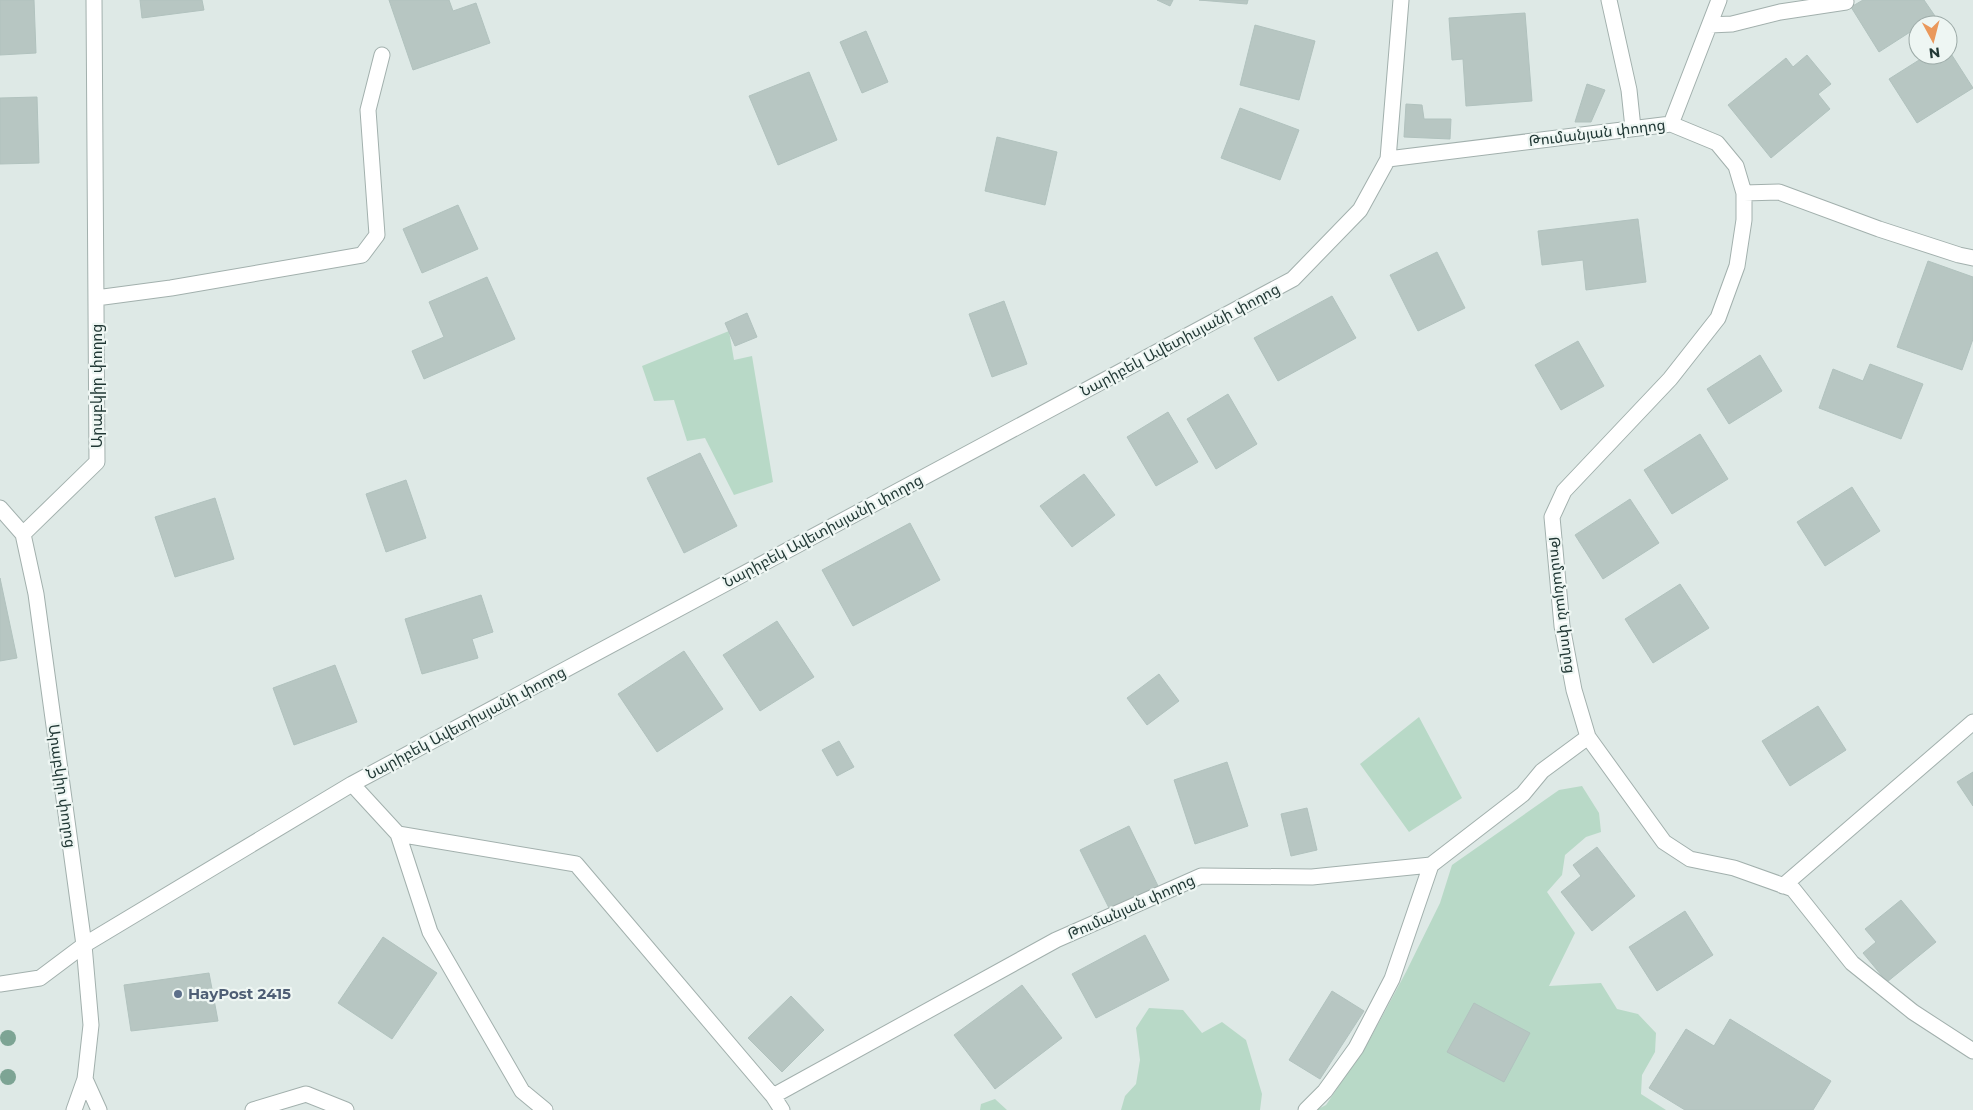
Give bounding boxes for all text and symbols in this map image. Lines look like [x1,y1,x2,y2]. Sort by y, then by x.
north arrow [1908,15,1958,65]
text: N [1928,43,1941,63]
street label: Թումանյան փողոց [1527,115,1666,150]
street label: Նարիբեկ Ավետիսյանի փողոց [1077,279,1283,400]
street label: Արաբկիր փողոց [87,324,106,448]
street label: Նարիբեկ Ավետիսյանի փողոց [720,470,926,591]
street label: Թումանյան փողոց [1545,535,1580,674]
street label: Նարիբեկ Ավետիսյանի փողոց [363,662,569,783]
street label: Արաբկիր փողոց [44,723,81,849]
street label: Թումանյան փողոց [1064,870,1198,943]
place label: HayPost 2415 [188,984,291,1003]
marker: HayPost 2415 [172,988,184,1000]

